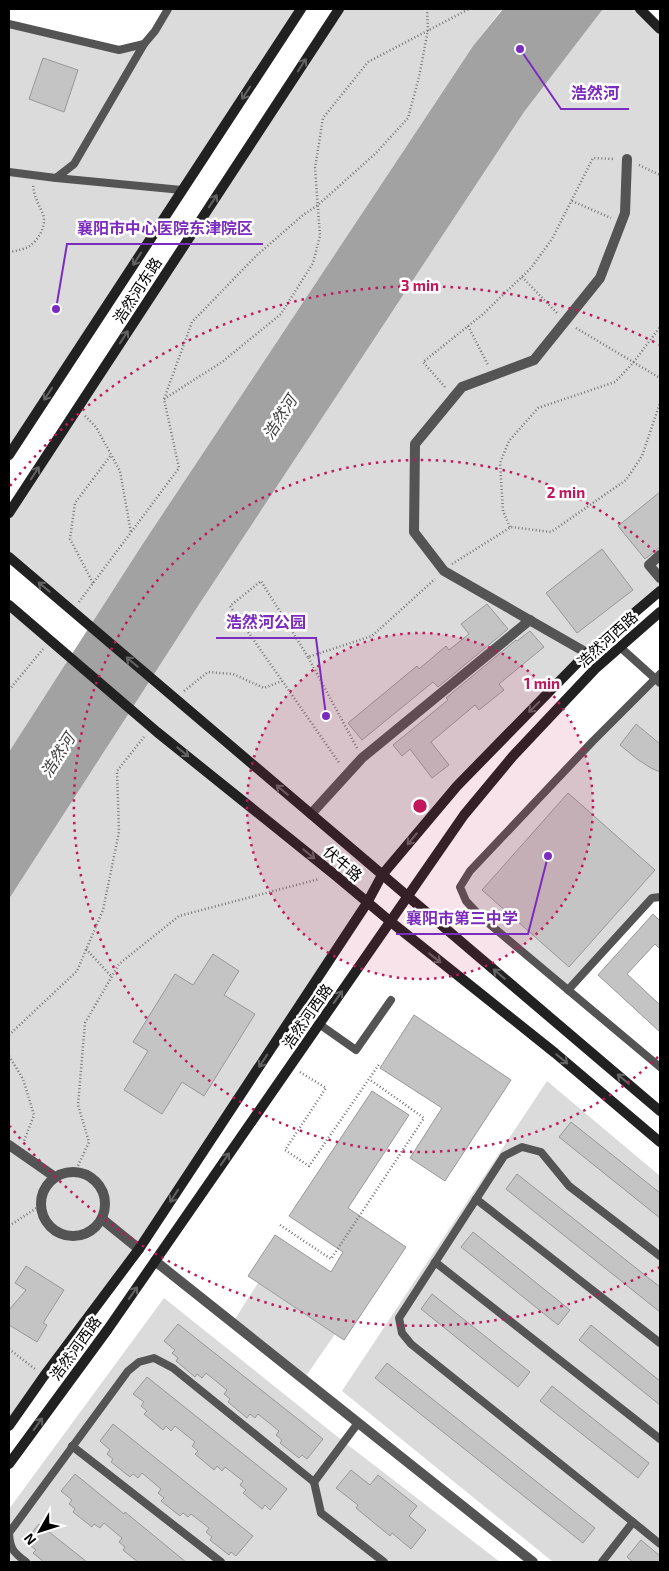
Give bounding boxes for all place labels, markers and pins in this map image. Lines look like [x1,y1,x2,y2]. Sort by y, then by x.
callout: 浩然河 [561,78,629,109]
callout: 襄阳市中心医院东津院区 [67,213,263,244]
callout: 浩然河公园 [216,607,316,638]
centre of rings [411,797,429,815]
callout: 襄阳市第三中学 [396,903,528,934]

